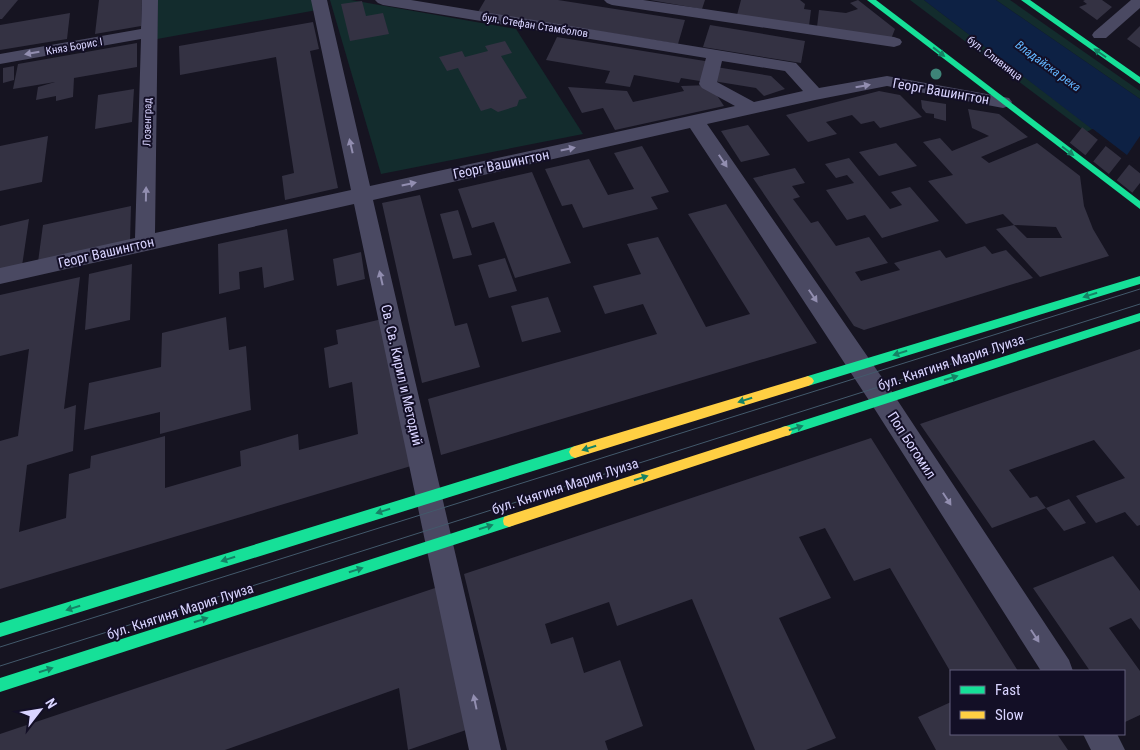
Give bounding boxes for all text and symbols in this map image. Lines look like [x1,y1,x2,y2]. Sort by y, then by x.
street label: бул. Стефан Стамболов [481,11,589,40]
street label: бул. Сливница [964,33,1025,83]
street label: Княз Борис I [45,35,103,58]
water label: Владайска река [1013,38,1083,94]
one-way arrow [932,47,945,58]
one-way arrow [1093,48,1107,58]
one-way arrow [24,50,40,58]
street label: Георг Вашингтон [891,75,991,107]
one-way arrow [855,81,871,89]
street label: Лозенград [141,97,154,146]
one-way arrow [347,139,355,154]
one-way arrow [561,145,576,153]
street label: Георг Вашингтон [451,146,551,182]
one-way arrow [1061,146,1075,156]
one-way arrow [718,155,728,168]
one-way arrow [402,180,417,188]
one-way arrow [142,186,150,202]
street label: Георг Вашингтон [56,233,156,271]
one-way arrow [377,271,385,286]
one-way arrow [809,289,818,303]
one-way arrow [1083,292,1098,300]
street label: Св. Св. Кирил и Методий [378,303,426,447]
street label: бул. Княгиня Мария Луиза [876,331,1026,393]
one-way arrow [892,349,907,357]
one-way arrow [943,374,958,381]
one-way arrow [737,397,752,405]
street label: Поп Богомил [885,409,939,481]
one-way arrow [789,423,804,431]
one-way arrow [582,444,597,452]
street label: бул. Княгиня Мария Луиза [490,455,640,517]
one-way arrow [634,473,649,481]
one-way arrow [943,493,952,506]
one-way arrow [375,508,390,516]
one-way arrow [479,523,494,531]
one-way arrow [220,556,235,564]
one-way arrow [348,566,363,573]
street label: бул. Княгиня Мария Луиза [105,580,255,642]
one-way arrow [65,604,80,612]
one-way arrow [194,616,209,624]
one-way arrow [1031,629,1040,643]
one-way arrow [39,665,54,673]
legend [950,670,1125,735]
text: Fast [995,681,1020,699]
north arrow [15,685,65,735]
one-way arrow [471,695,479,710]
text: N [42,696,60,711]
text: Slow [995,706,1024,724]

